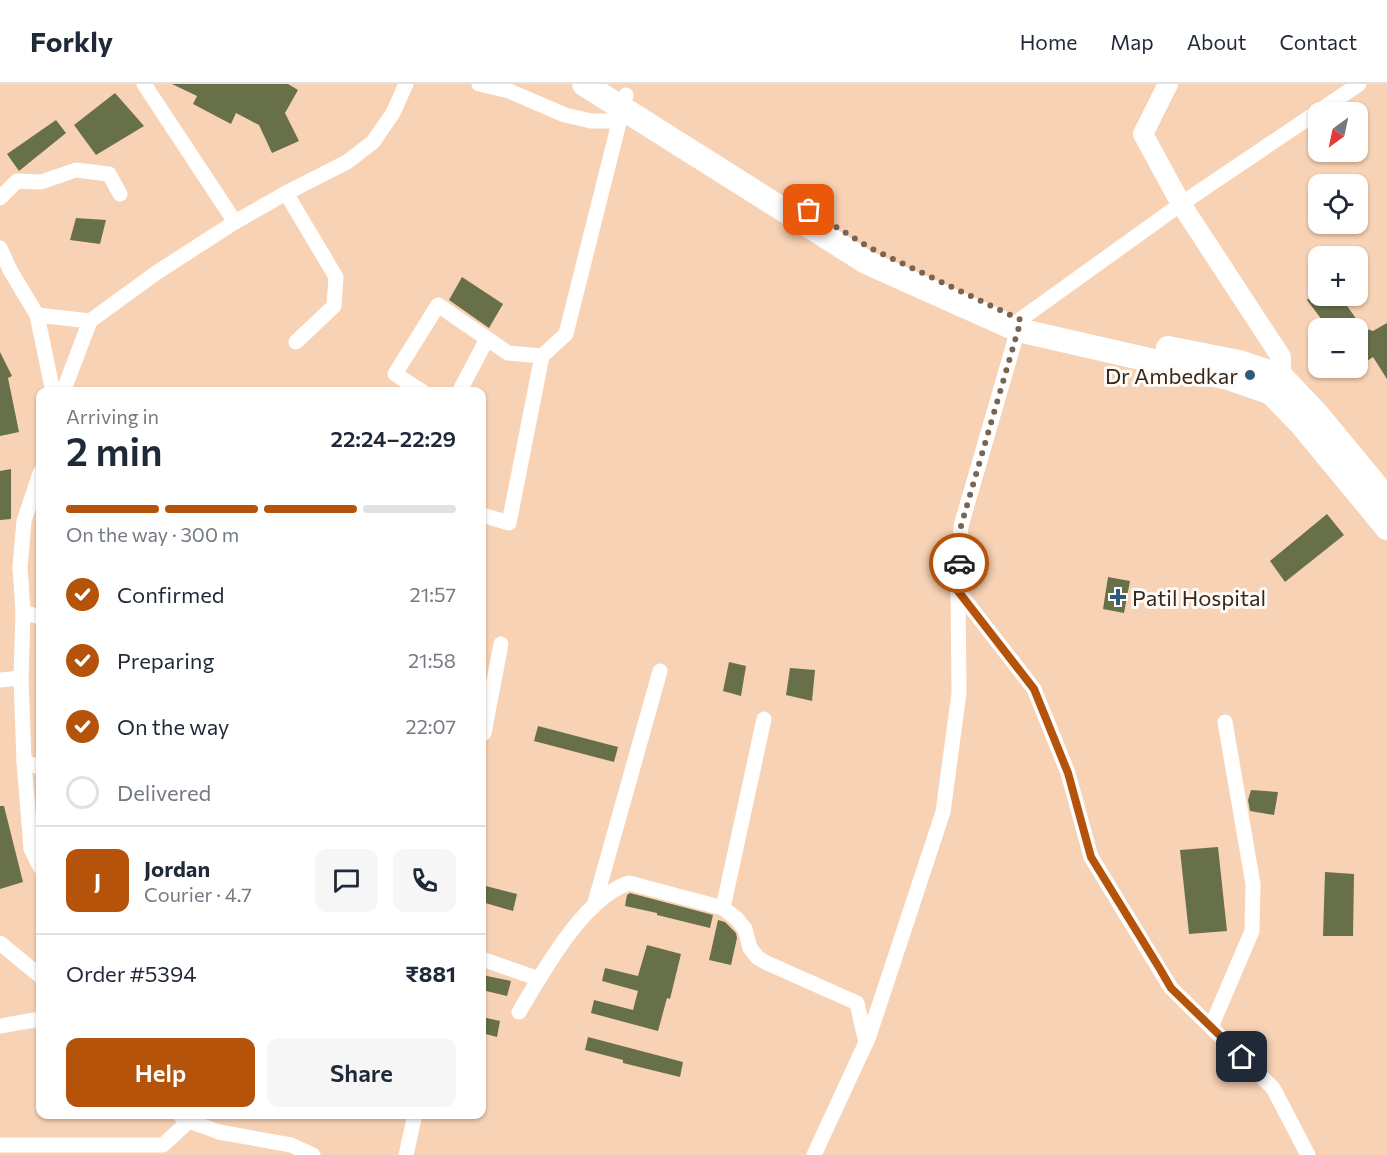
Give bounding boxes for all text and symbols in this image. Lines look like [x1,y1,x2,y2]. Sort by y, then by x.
text: Forkly [30,24,113,58]
text: Home [1020,29,1077,54]
text: Map [1110,29,1154,54]
text: About [1187,29,1246,54]
text: Contact [1279,29,1357,54]
north arrow [1308,102,1368,162]
map controls [1308,102,1368,378]
button: locate [1308,174,1368,234]
pin [783,184,834,235]
icon: bag [792,193,825,226]
button: + [1308,246,1368,306]
button: − [1308,318,1368,378]
place label: Dr Ambedkar [1105,362,1238,389]
marker: Dr Ambedkar [1243,368,1257,382]
text: Arriving in [66,404,159,428]
text: 22:24–22:29 [331,425,456,452]
text: 2 min [66,426,163,474]
text: On the way · 300 m [66,522,239,546]
courier [929,533,989,593]
icon: car [943,547,976,580]
icon: check [66,578,99,611]
text: Confirmed [117,581,224,608]
text: 21:57 [410,582,456,606]
place label: Patil Hospital [1132,584,1266,611]
marker: Patil Hospital [1109,588,1127,606]
icon: check [66,644,99,677]
text: Preparing [117,647,214,674]
text: 21:58 [408,648,456,672]
icon: check [66,710,99,743]
text: On the way [117,713,229,740]
text: 22:07 [406,714,456,738]
text: Delivered [117,779,211,806]
button: chat [315,849,378,912]
button: phone [393,849,456,912]
text: Jordan [144,855,210,882]
text: J [94,867,101,894]
text: Courier · 4.7 [144,882,252,906]
text: Order #5394 [66,960,196,987]
text: ₹881 [405,960,456,987]
pin [1216,1031,1267,1082]
button: Help [66,1038,255,1107]
button: Share [267,1038,456,1107]
icon: home [1225,1040,1258,1073]

